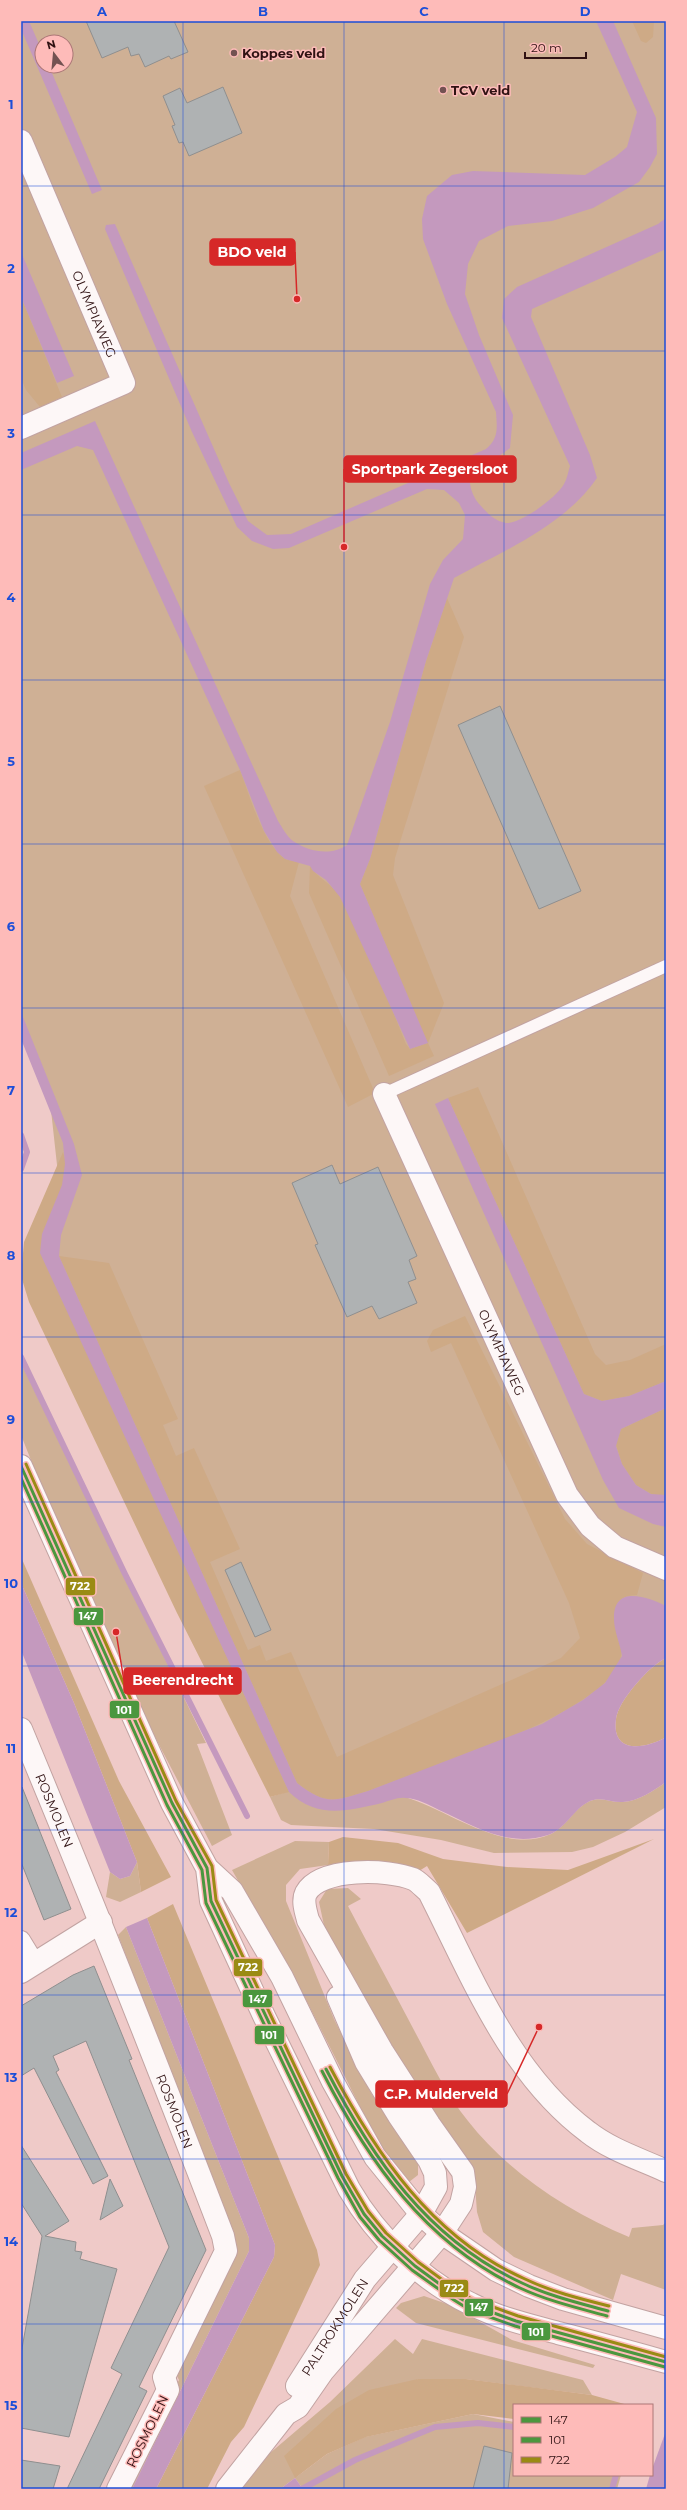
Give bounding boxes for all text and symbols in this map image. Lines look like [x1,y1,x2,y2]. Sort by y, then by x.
text: A [96,3,108,19]
text: B [258,3,268,19]
text: C [419,3,429,19]
text: D [580,3,591,19]
north arrow [34,34,74,74]
scale bar [525,34,586,60]
text: N [45,36,57,52]
text: 20 m [531,40,562,55]
place label: Koppes veld [242,45,325,61]
marker: Koppes veld [229,48,239,58]
place label: TCV veld [451,82,510,98]
marker: TCV veld [438,85,448,95]
text: 1 [8,96,14,112]
callout: BDO veld [210,239,295,265]
text: BDO veld [218,243,286,261]
text: 2 [7,260,15,276]
street label: OLYMPIAWEG [69,268,120,360]
text: 3 [6,425,15,441]
callout: Sportpark Zegersloot [344,456,516,482]
text: Sportpark Zegersloot [352,460,508,478]
text: 4 [7,589,16,605]
text: 5 [7,753,15,769]
text: 6 [7,918,16,934]
text: 7 [7,1082,15,1098]
text: 8 [7,1247,16,1263]
street label: OLYMPIAWEG [475,1307,529,1398]
text: 9 [7,1411,15,1427]
text: 10 [4,1575,18,1591]
line badge: 722 [65,1577,96,1596]
text: 722 [70,1579,90,1593]
line badge: 147 [73,1607,104,1626]
text: 147 [79,1609,97,1623]
callout: Beerendrecht [124,1668,241,1694]
text: Beerendrecht [132,1671,234,1689]
line badge: 101 [109,1700,140,1719]
text: 101 [116,1703,132,1717]
text: 11 [6,1740,16,1756]
street label: ROSMOLEN [32,1771,77,1850]
text: 12 [5,1904,18,1920]
line badge: 722 [233,1958,263,1977]
text: 722 [238,1960,258,1974]
line badge: 147 [242,1989,273,2008]
text: 147 [249,1992,267,2006]
line badge: 101 [254,2025,285,2045]
text: 101 [261,2028,277,2042]
text: 13 [5,2069,18,2085]
street label: ROSMOLEN [153,2072,197,2151]
callout: C.P. Mulderveld [376,2081,507,2107]
text: C.P. Mulderveld [384,2085,498,2103]
text: 14 [4,2233,18,2249]
street label: PALTROKMOLEN [298,2275,371,2379]
line badge: 722 [439,2279,469,2298]
text: 722 [444,2281,464,2295]
line badge: 147 [464,2298,494,2317]
text: 147 [470,2300,488,2314]
line badge: 101 [521,2322,551,2341]
text: 101 [528,2325,544,2339]
street label: ROSMOLEN [123,2392,171,2470]
text: 15 [5,2397,18,2413]
legend [513,2404,653,2476]
text: 147 [549,2412,568,2427]
text: 101 [549,2432,566,2447]
text: 722 [549,2452,570,2467]

